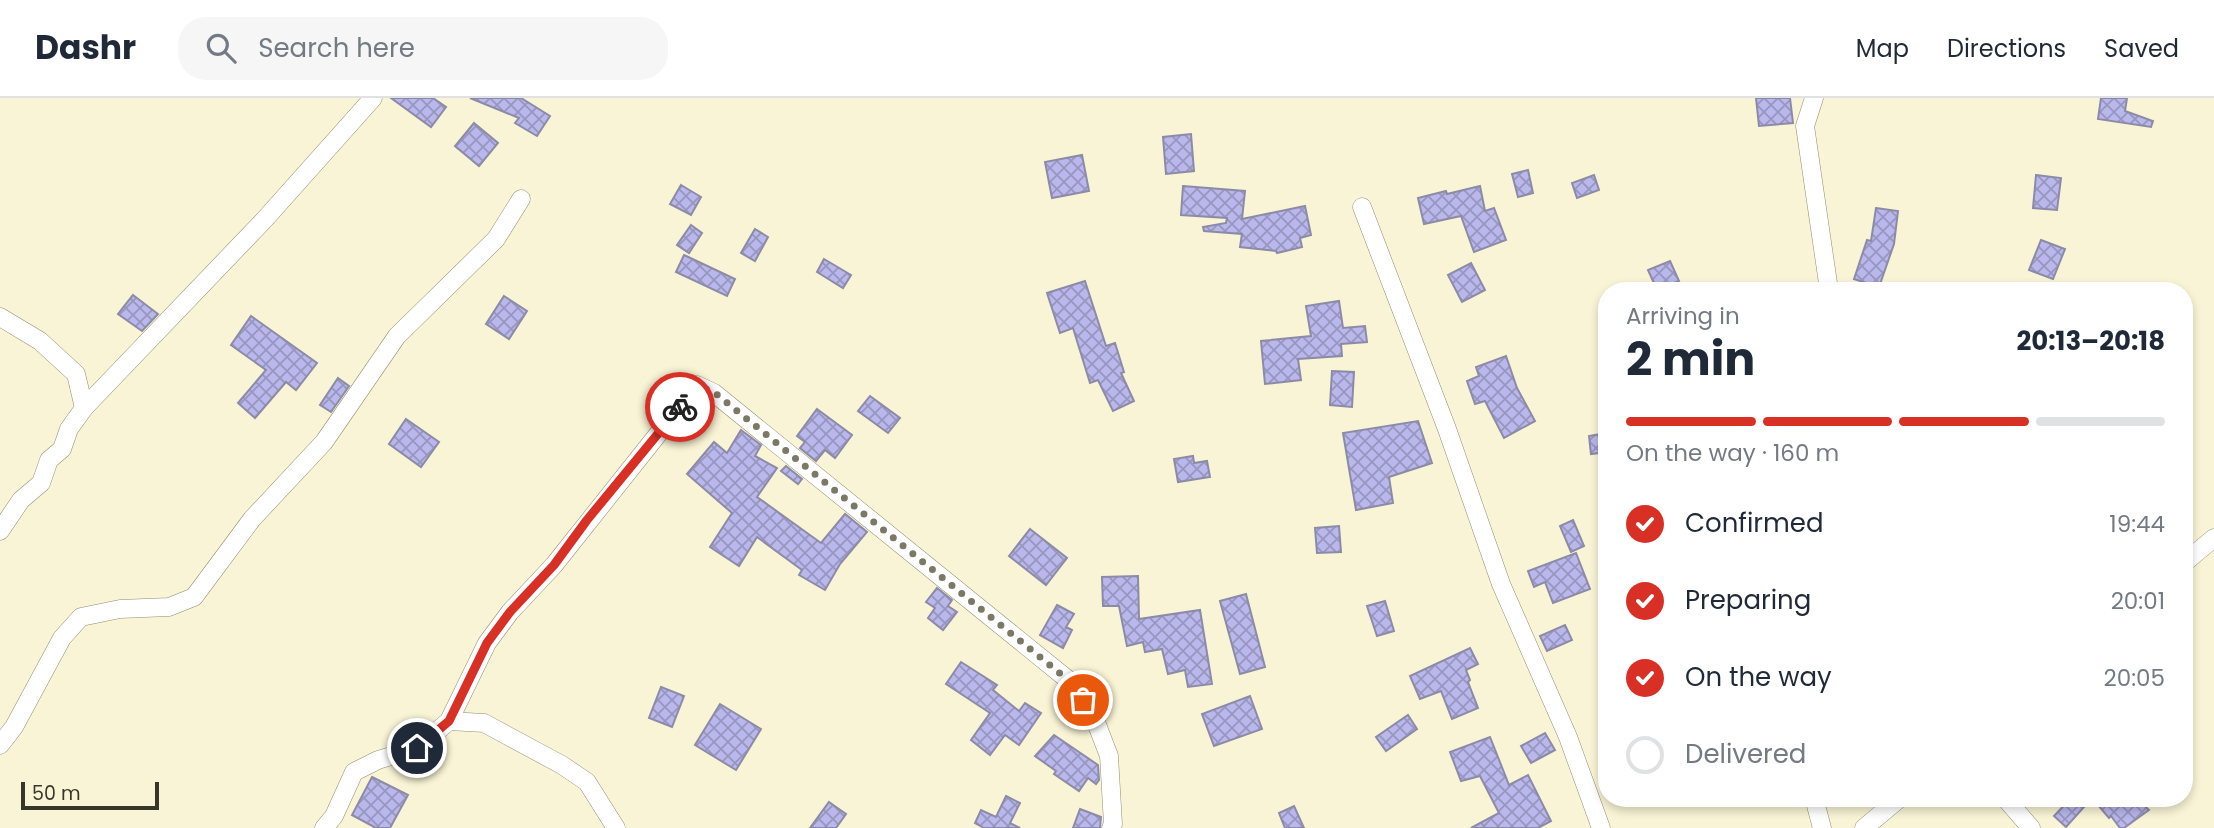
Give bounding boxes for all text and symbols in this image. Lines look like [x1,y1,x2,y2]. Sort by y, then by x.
search box [178,17,668,80]
text: Dashr [35,24,136,71]
icon: search [202,29,240,67]
text: Search here [258,30,415,66]
text: Map [1856,32,1909,65]
text: Directions [1947,32,2066,65]
text: Saved [2104,32,2179,65]
text: Arriving in [1626,300,1740,332]
text: 20:13–20:18 [2016,323,2165,359]
text: 2 min [1626,327,1755,391]
courier [645,372,715,442]
icon: bike [661,388,699,426]
text: On the way · 160 m [1626,437,1839,469]
icon: check [1626,505,1664,543]
text: Confirmed [1685,505,1823,541]
text: 19:44 [2109,508,2165,540]
icon: check [1626,582,1664,620]
text: Preparing [1685,582,1811,618]
text: 20:01 [2111,585,2165,617]
icon: check [1626,659,1664,697]
text: On the way [1685,659,1832,695]
text: 20:05 [2104,662,2165,694]
pin [1053,670,1113,730]
icon: bag [1064,681,1102,719]
pin [387,718,447,778]
icon: home [398,729,436,767]
text: Delivered [1685,736,1806,772]
scale bar [21,779,159,811]
text: 50 m [32,780,81,807]

